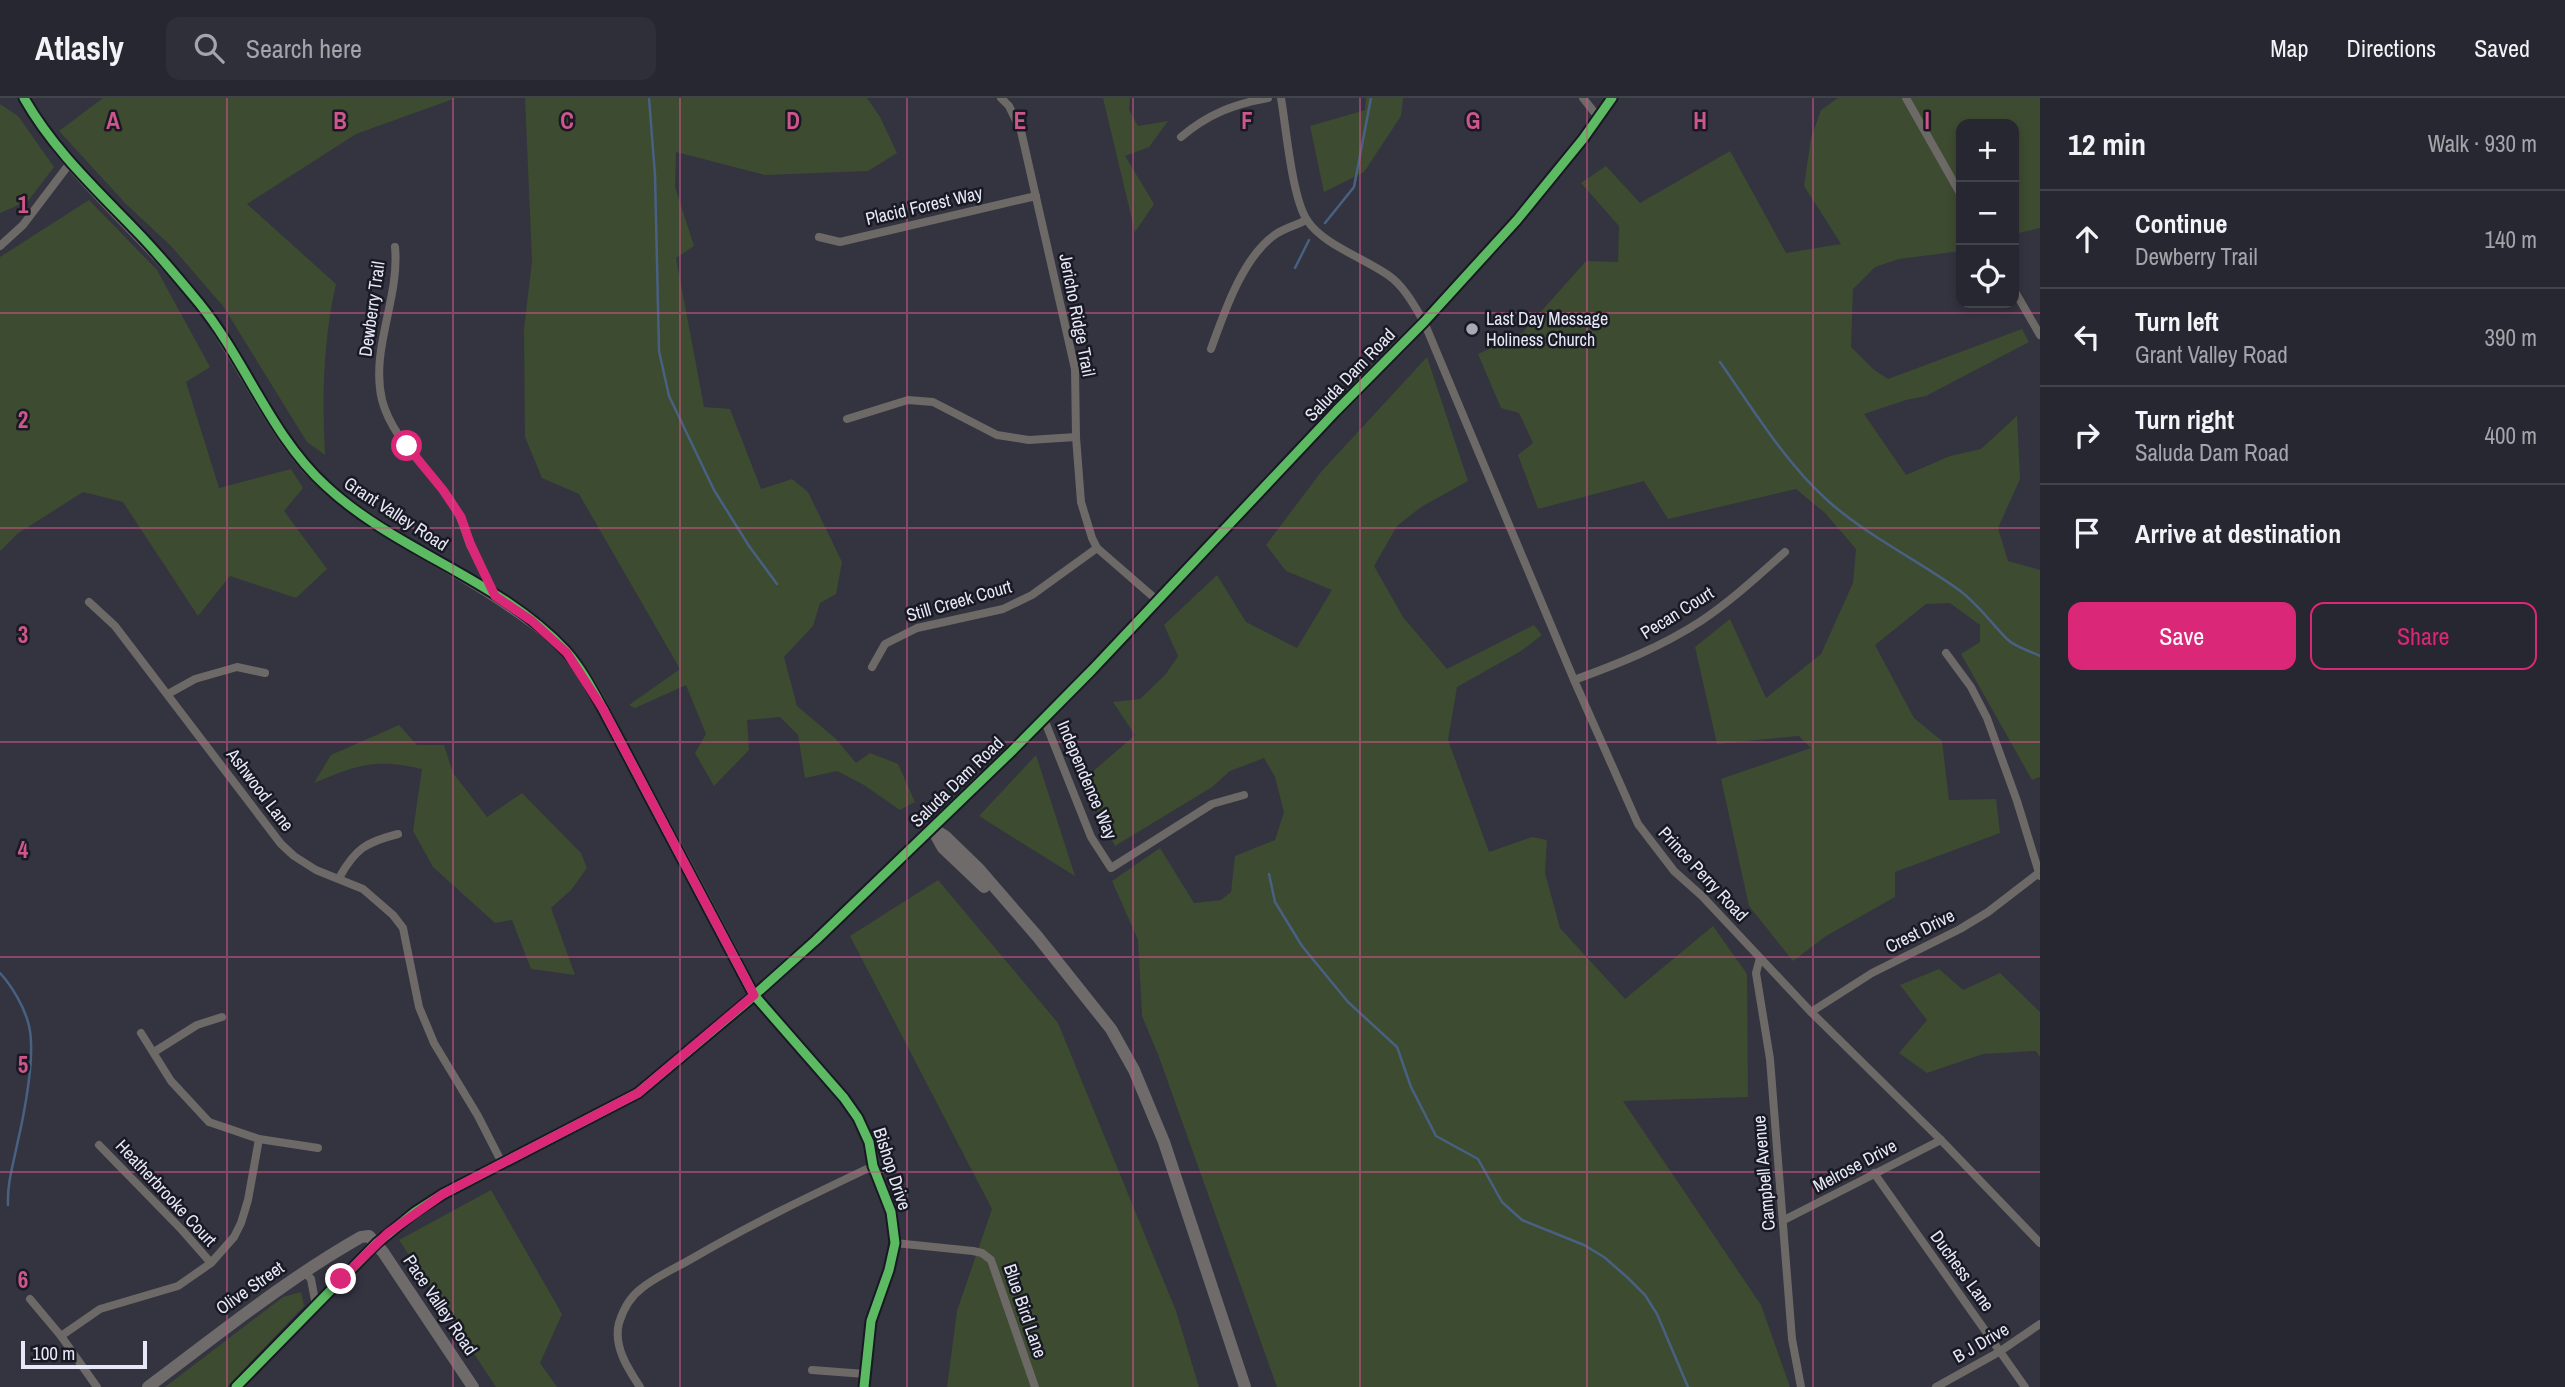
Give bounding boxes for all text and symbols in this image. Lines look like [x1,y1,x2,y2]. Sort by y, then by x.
search box [166,17,656,80]
text: Atlasly [35,26,124,70]
icon: search [190,29,228,67]
text: Search here [246,31,362,66]
text: Map [2270,32,2308,64]
text: Directions [2346,32,2436,64]
text: Saved [2474,32,2530,64]
text: A [106,105,120,136]
text: B [333,105,347,136]
text: C [560,105,574,136]
text: D [786,105,800,136]
text: E [1014,105,1026,136]
text: F [1241,105,1253,136]
text: G [1466,105,1480,136]
text: H [1693,105,1707,136]
text: I [1924,105,1930,136]
map controls [1956,119,2019,308]
button: + [1956,119,2019,182]
text: 12 min [2068,124,2146,164]
text: Walk · 930 m [2428,128,2537,159]
street label: Placid Forest Way [863,180,985,231]
button: − [1956,182,2019,245]
text: 1 [18,189,29,220]
text: Continue [2135,206,2227,241]
icon: ahead [2068,220,2106,258]
text: 140 m [2485,224,2537,255]
text: Dewberry Trail [2135,241,2258,272]
button: locate [1956,245,2019,308]
street label: Jericho Ridge Trail [1053,251,1102,379]
street label: Dewberry Trail [352,260,391,358]
text: Turn left [2135,304,2219,339]
place label: Last Day Message Holiness Church [1486,306,1608,352]
icon: left [2068,318,2106,356]
marker: Last Day Message Holiness Church [1464,321,1480,337]
text: 390 m [2485,322,2537,353]
street label: Saluda Dam Road [1299,323,1401,427]
text: Grant Valley Road [2135,339,2288,370]
text: Turn right [2135,402,2234,437]
text: 2 [18,404,28,435]
icon: right [2068,416,2106,454]
text: 400 m [2485,420,2537,451]
route start [391,430,422,461]
text: Saluda Dam Road [2135,437,2289,468]
street label: Grant Valley Road [339,471,453,557]
icon: arrive [2068,514,2106,552]
text: Arrive at destination [2135,516,2341,551]
street label: Still Creek Court [903,574,1014,627]
street label: Pecan Court [1635,580,1718,645]
button: Save [2068,602,2296,670]
button: Share [2310,602,2537,670]
text: 3 [18,619,28,650]
street label: Independence Way [1051,717,1124,844]
street label: Saluda Dam Road [905,731,1009,833]
street label: Ashwood Lane [220,742,300,836]
street label: Prince Perry Road [1653,821,1754,927]
text: 4 [18,834,29,865]
street label: Crest Drive [1881,902,1959,959]
text: 5 [18,1049,28,1080]
street label: Campbell Avenue [1746,1114,1781,1232]
street label: Bishop Drive [867,1124,918,1213]
street label: Melrose Drive [1808,1133,1901,1198]
street label: Heatherbrooke Court [110,1134,223,1252]
street label: Duchess Lane [1925,1225,2000,1316]
street label: Pace Valley Road [398,1250,483,1360]
street label: Olive Street [211,1255,289,1320]
street label: Blue Bird Lane [998,1261,1053,1361]
route end [325,1263,356,1294]
text: 6 [18,1264,28,1295]
street label: B J Drive [1948,1317,2013,1369]
scale bar [21,1338,147,1370]
text: 100 m [32,1340,75,1366]

